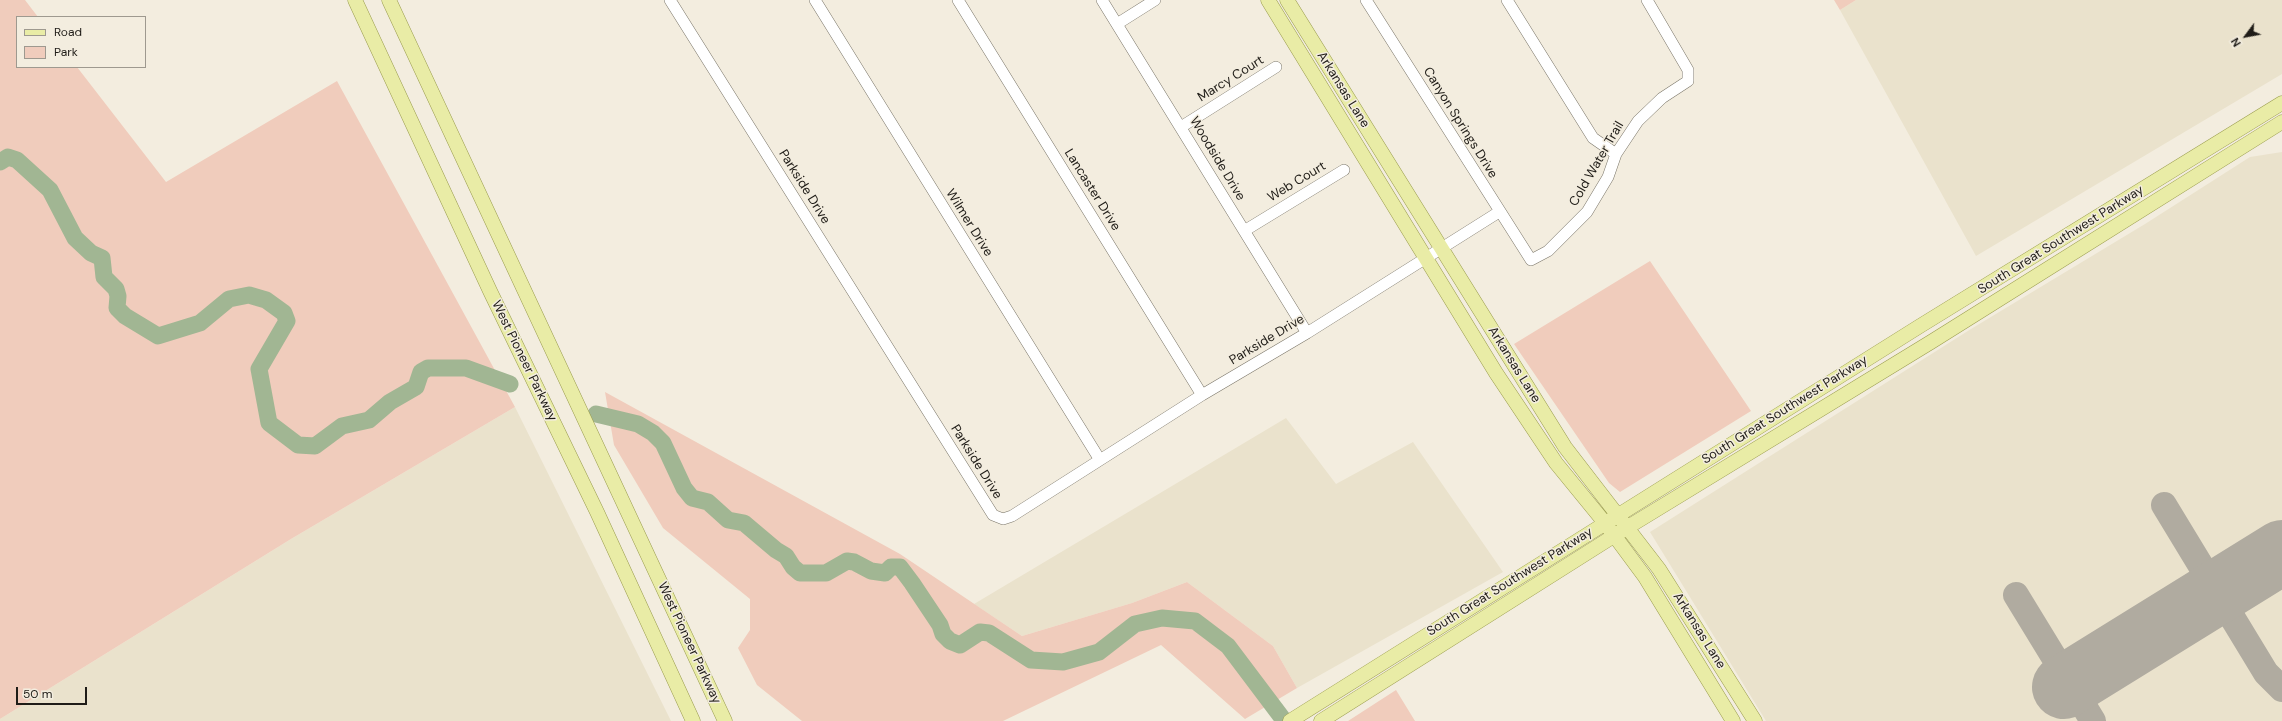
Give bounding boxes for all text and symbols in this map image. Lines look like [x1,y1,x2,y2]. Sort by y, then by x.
legend [16,16,146,68]
north arrow [2226,16,2266,56]
text: Road [54,24,82,40]
text: N [2228,35,2244,49]
text: Park [54,44,78,60]
street label: Arkansas Lane [1313,49,1373,131]
street label: Marcy Court [1195,52,1267,106]
street label: Canyon Springs Drive [1419,65,1501,181]
street label: Woodside Drive [1186,114,1248,204]
street label: Cold Water Trail [1566,119,1628,209]
street label: Lancaster Drive [1061,146,1123,234]
street label: Parkside Drive [775,147,833,227]
street label: Web Court [1265,159,1329,205]
street label: South Great Southwest Parkway [1975,182,2147,298]
street label: Wilmer Drive [942,186,996,260]
street label: West Pioneer Parkway [488,298,560,424]
street label: Parkside Drive [1227,311,1307,369]
street label: Arkansas Lane [1484,324,1544,406]
street label: South Great Southwest Parkway [1699,352,1871,468]
street label: Parkside Drive [947,422,1005,502]
street label: South Great Southwest Parkway [1424,524,1596,640]
street label: West Pioneer Parkway [654,580,724,706]
street label: Arkansas Lane [1669,590,1729,672]
scale bar [18,679,89,705]
text: 50 m [23,686,52,702]

